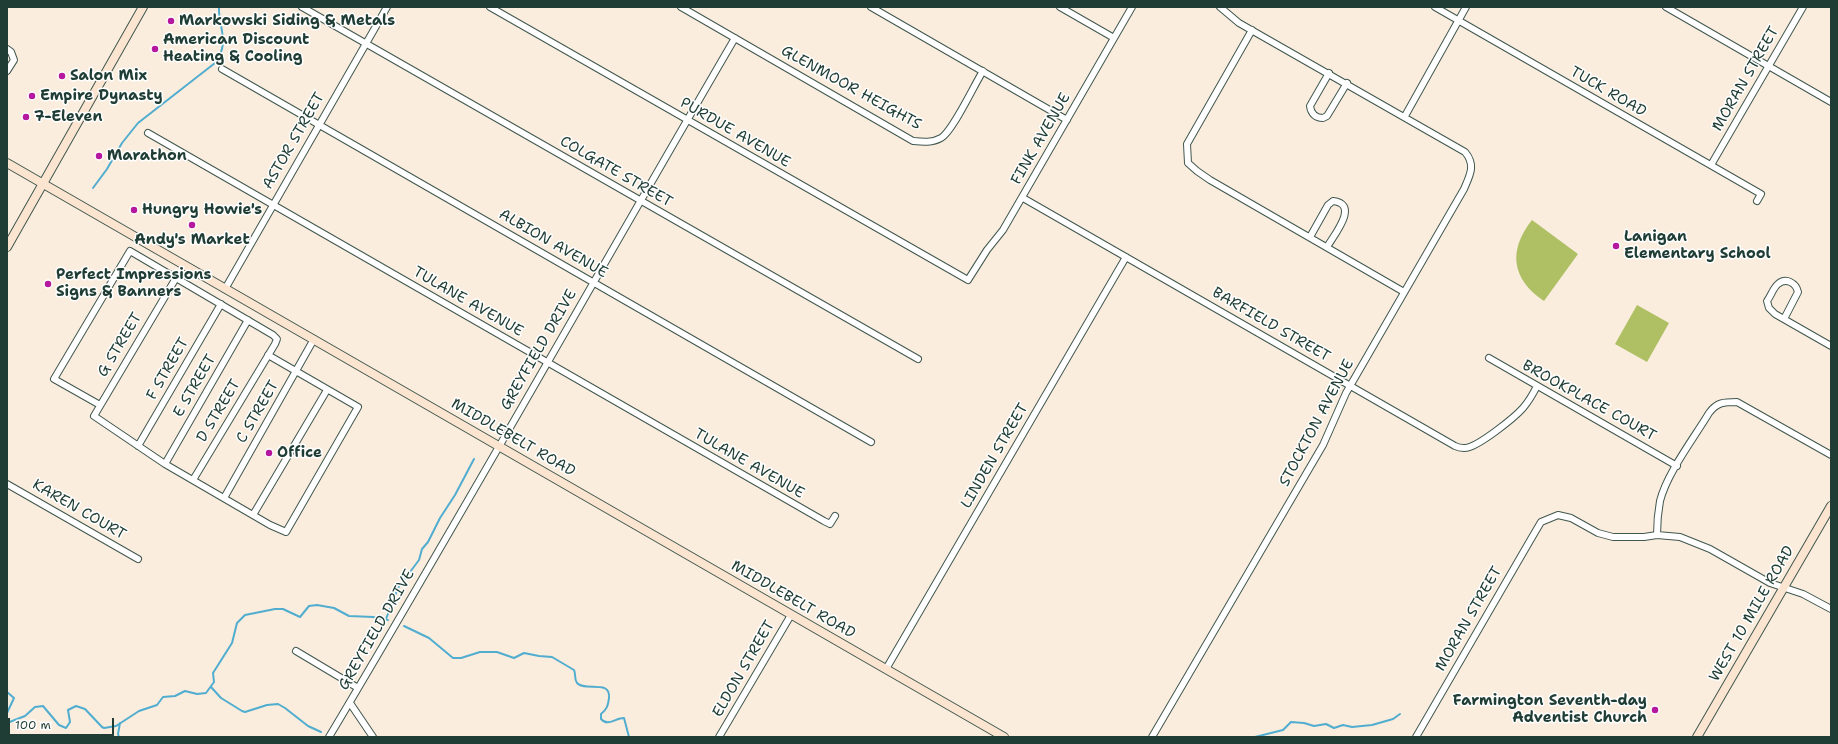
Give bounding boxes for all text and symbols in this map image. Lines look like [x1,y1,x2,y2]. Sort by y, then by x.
place label: Markowski Siding & Metals [179,12,395,30]
marker: Markowski Siding & Metals [166,16,176,26]
street label: MORAN STREET [1709,24,1783,134]
place label: American Discount Heating & Cooling [163,31,309,66]
street label: GLENMOOR HEIGHTS [778,42,924,134]
marker: American Discount Heating & Cooling [150,44,160,54]
street label: TUCK ROAD [1567,63,1649,121]
place label: Salon Mix [70,67,147,85]
marker: Salon Mix [57,71,67,81]
place label: Empire Dynasty [40,87,163,105]
street label: ASTOR STREET [259,90,329,192]
street label: FINK AVENUE [1008,90,1074,188]
marker: Empire Dynasty [27,91,37,101]
street label: PURDUE AVENUE [677,94,793,172]
place label: 7-Eleven [34,108,102,126]
marker: 7-Eleven [21,112,31,122]
street label: COLGATE STREET [557,132,675,212]
place label: Marathon [107,147,187,165]
marker: Marathon [94,151,104,161]
place label: Hungry Howie's [142,201,262,219]
marker: Hungry Howie's [129,205,139,215]
street label: ALBION AVENUE [495,206,611,282]
marker: Andy's Market [187,220,197,230]
place label: Lanigan Elementary School [1624,228,1771,263]
place label: Andy's Market [134,231,250,249]
marker: Lanigan Elementary School [1611,241,1621,251]
street label: TULANE AVENUE [410,263,526,341]
place label: Perfect Impressions Signs & Banners [56,266,211,301]
marker: Perfect Impressions Signs & Banners [43,279,53,289]
street label: BARFIELD STREET [1209,284,1333,366]
street label: GREYFIELD DRIVE [497,286,581,414]
street label: G STREET [94,310,146,380]
street label: F STREET [143,335,193,403]
street label: E STREET [170,351,220,421]
street label: STOCKTON AVENUE [1276,356,1358,490]
street label: BROOKPLACE COURT [1519,357,1659,445]
street label: D STREET [193,376,245,446]
street label: C STREET [233,377,283,447]
street label: MIDDLEBELT ROAD [448,395,578,481]
street label: LINDEN STREET [958,400,1032,512]
street label: TULANE AVENUE [691,425,807,503]
place label: Office [277,444,322,462]
marker: Office [264,448,274,458]
street label: KAREN COURT [29,476,129,544]
street label: WEST 10 MILE ROAD [1706,543,1798,685]
street label: MIDDLEBELT ROAD [728,557,858,643]
street label: MORAN STREET [1432,564,1506,674]
street label: GREYFIELD DRIVE [335,566,419,694]
street label: ELDON STREET [709,617,779,721]
place label: Farmington Seventh-day Adventist Church [1453,692,1647,727]
marker: Farmington Seventh-day Adventist Church [1650,705,1660,715]
scale bar [10,710,116,736]
text: 100 m [15,717,51,733]

